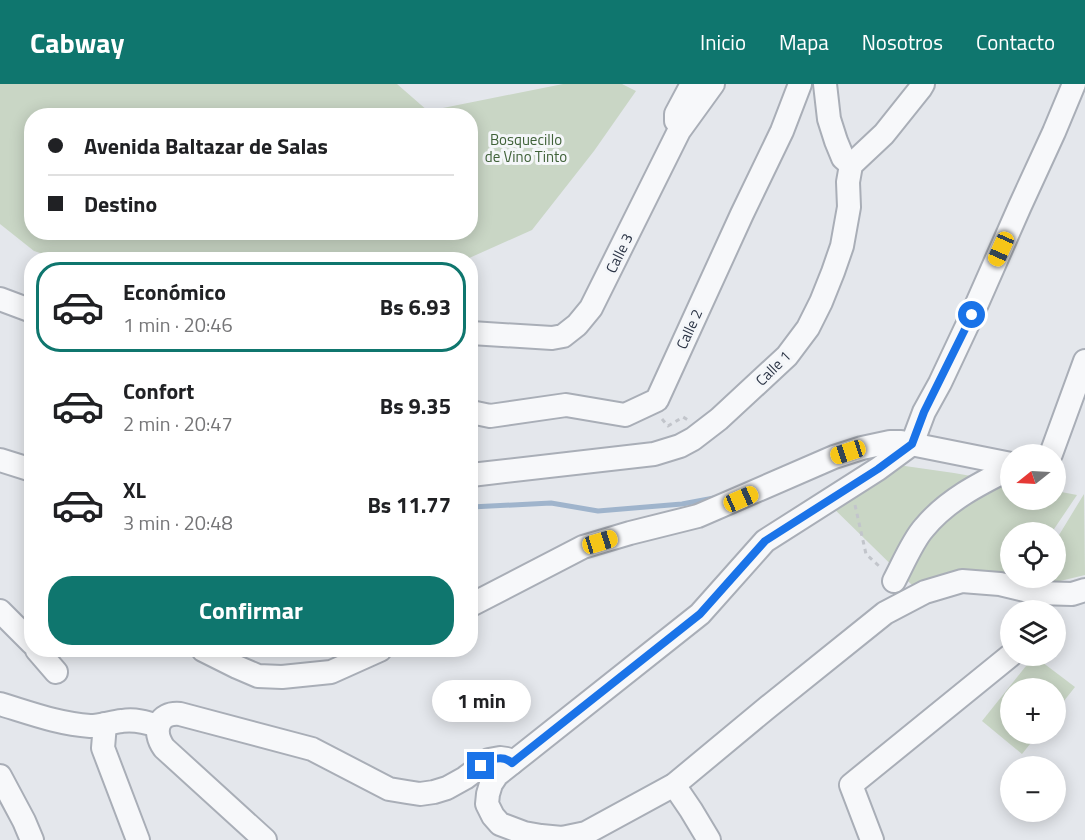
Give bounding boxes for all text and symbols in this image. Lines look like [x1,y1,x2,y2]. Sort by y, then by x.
text: Cabway [30,21,124,64]
text: Inicio [700,26,746,58]
text: Mapa [779,26,829,58]
text: Nosotros [862,26,943,58]
text: Contacto [976,26,1055,58]
park label: Bosquecillo de Vino Tinto [485,128,567,168]
text: Avenida Baltazar de Salas [84,129,328,163]
text: Destino [84,187,157,221]
street label: Calle 3 [599,229,639,277]
car [985,229,1017,269]
text: Económico [123,275,226,309]
icon: car [51,280,105,334]
text: Bs 6.93 [380,290,451,324]
route start [958,301,985,328]
street label: Calle 2 [670,305,708,353]
text: 1 min · 20:46 [123,309,233,340]
street label: Calle 1 [750,345,796,391]
text: Confort [123,374,194,408]
icon: car [51,379,105,433]
text: Bs 9.35 [380,389,451,423]
text: 2 min · 20:47 [123,408,233,439]
car [828,438,868,466]
north arrow [1000,444,1066,510]
map controls [1000,444,1066,822]
text: XL [123,473,146,507]
icon: car [51,478,105,532]
car [721,483,761,515]
text: Bs 11.77 [367,488,451,522]
text: 3 min · 20:48 [123,507,233,538]
button: locate [1000,522,1066,588]
car [580,528,620,556]
button: Confirmar [48,576,454,645]
button: layers [1000,600,1066,666]
button: + [1000,678,1066,744]
callout: 1 min [432,679,530,721]
text: 1 min [457,685,506,716]
route end [467,752,494,779]
button: − [1000,756,1066,822]

